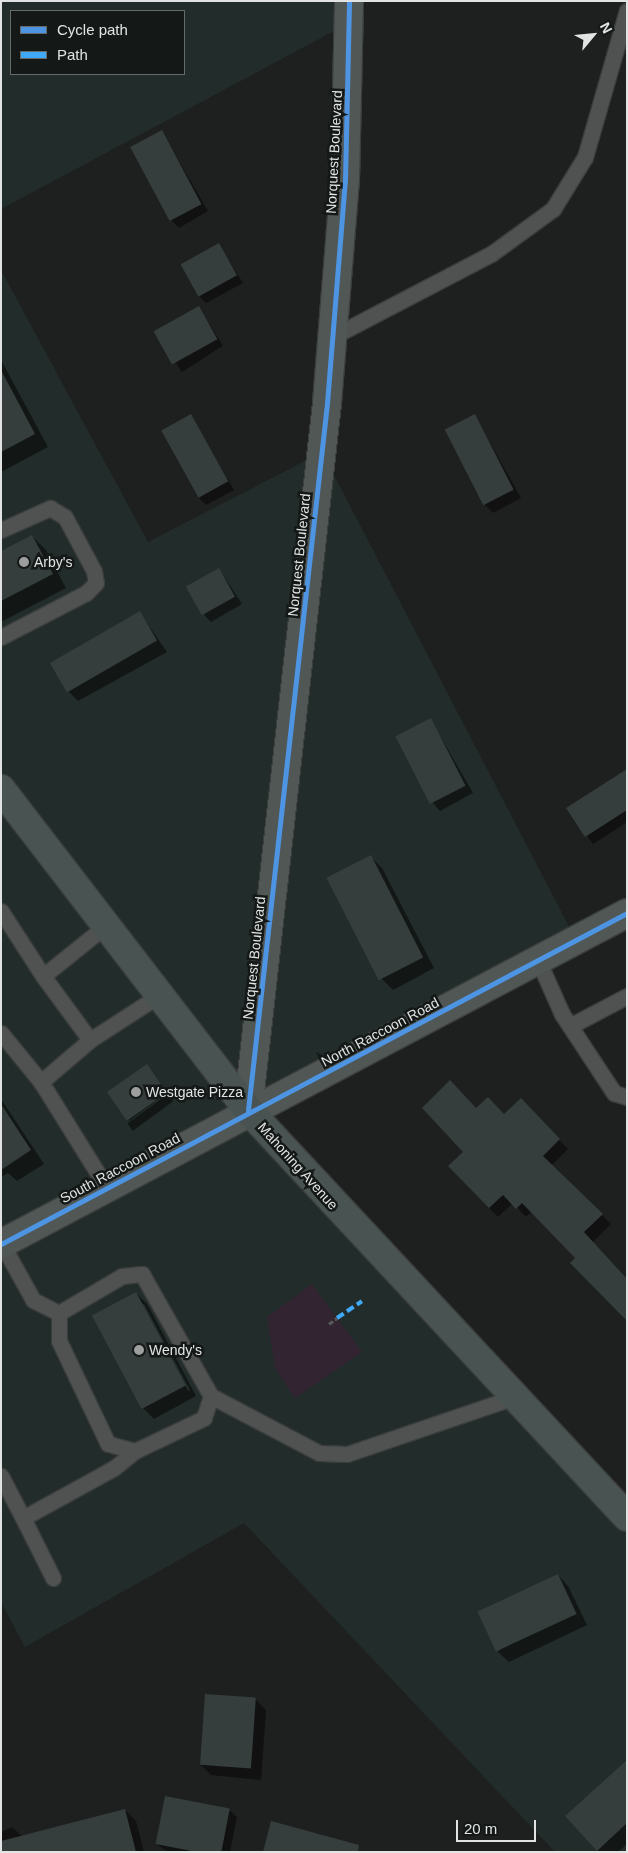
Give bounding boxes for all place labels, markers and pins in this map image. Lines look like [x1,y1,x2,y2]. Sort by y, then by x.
place label: Arby's [34,554,72,570]
marker: Arby's [18,556,30,568]
place label: Westgate Pizza [146,1084,243,1100]
marker: Westgate Pizza [130,1086,142,1098]
place label: Wendy's [149,1342,202,1358]
marker: Wendy's [133,1344,145,1356]

